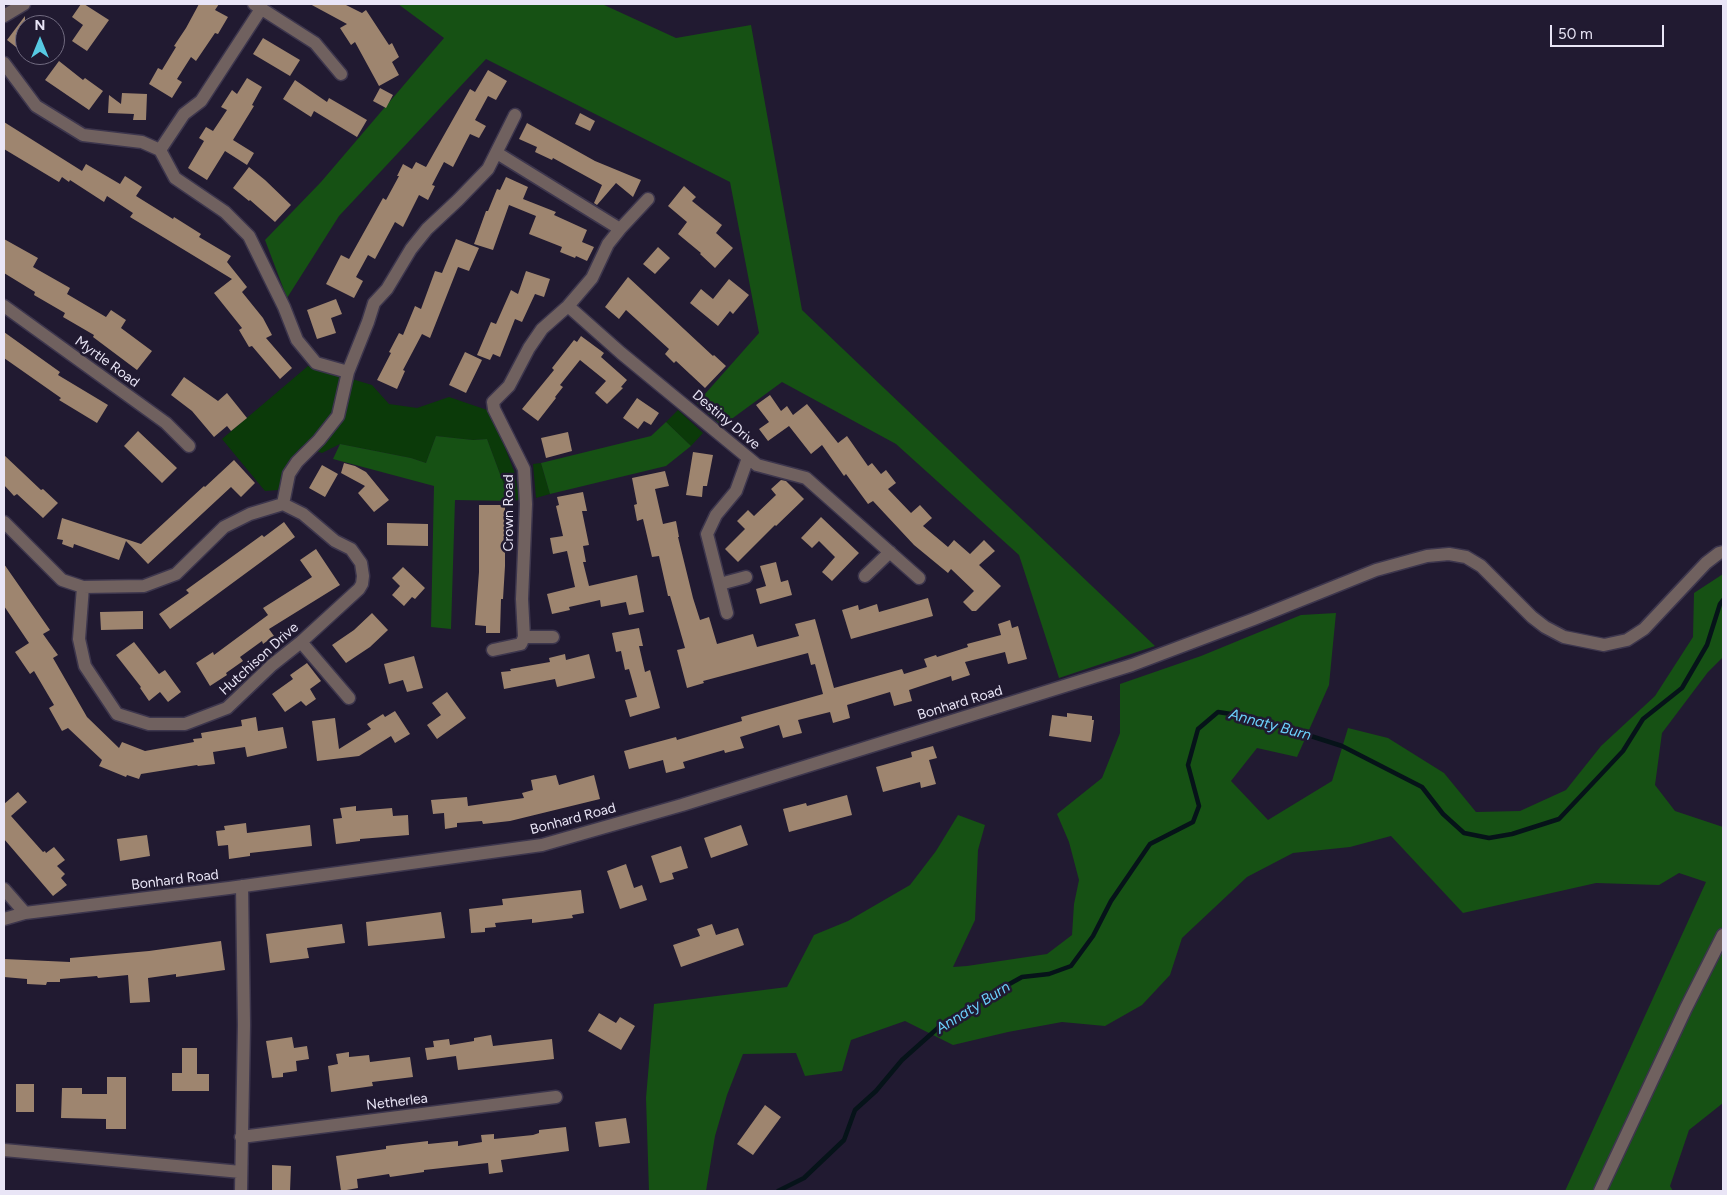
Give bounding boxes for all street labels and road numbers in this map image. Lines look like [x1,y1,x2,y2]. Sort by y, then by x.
street label: Myrtle Road [71,333,143,391]
street label: Destiny Drive [689,387,763,453]
street label: Crown Road [501,474,517,552]
street label: Hutchison Drive [216,619,302,699]
street label: Bonhard Road [915,682,1005,724]
street label: Bonhard Road [528,799,618,839]
street label: Bonhard Road [130,866,220,894]
street label: Netherlea [365,1090,429,1114]

